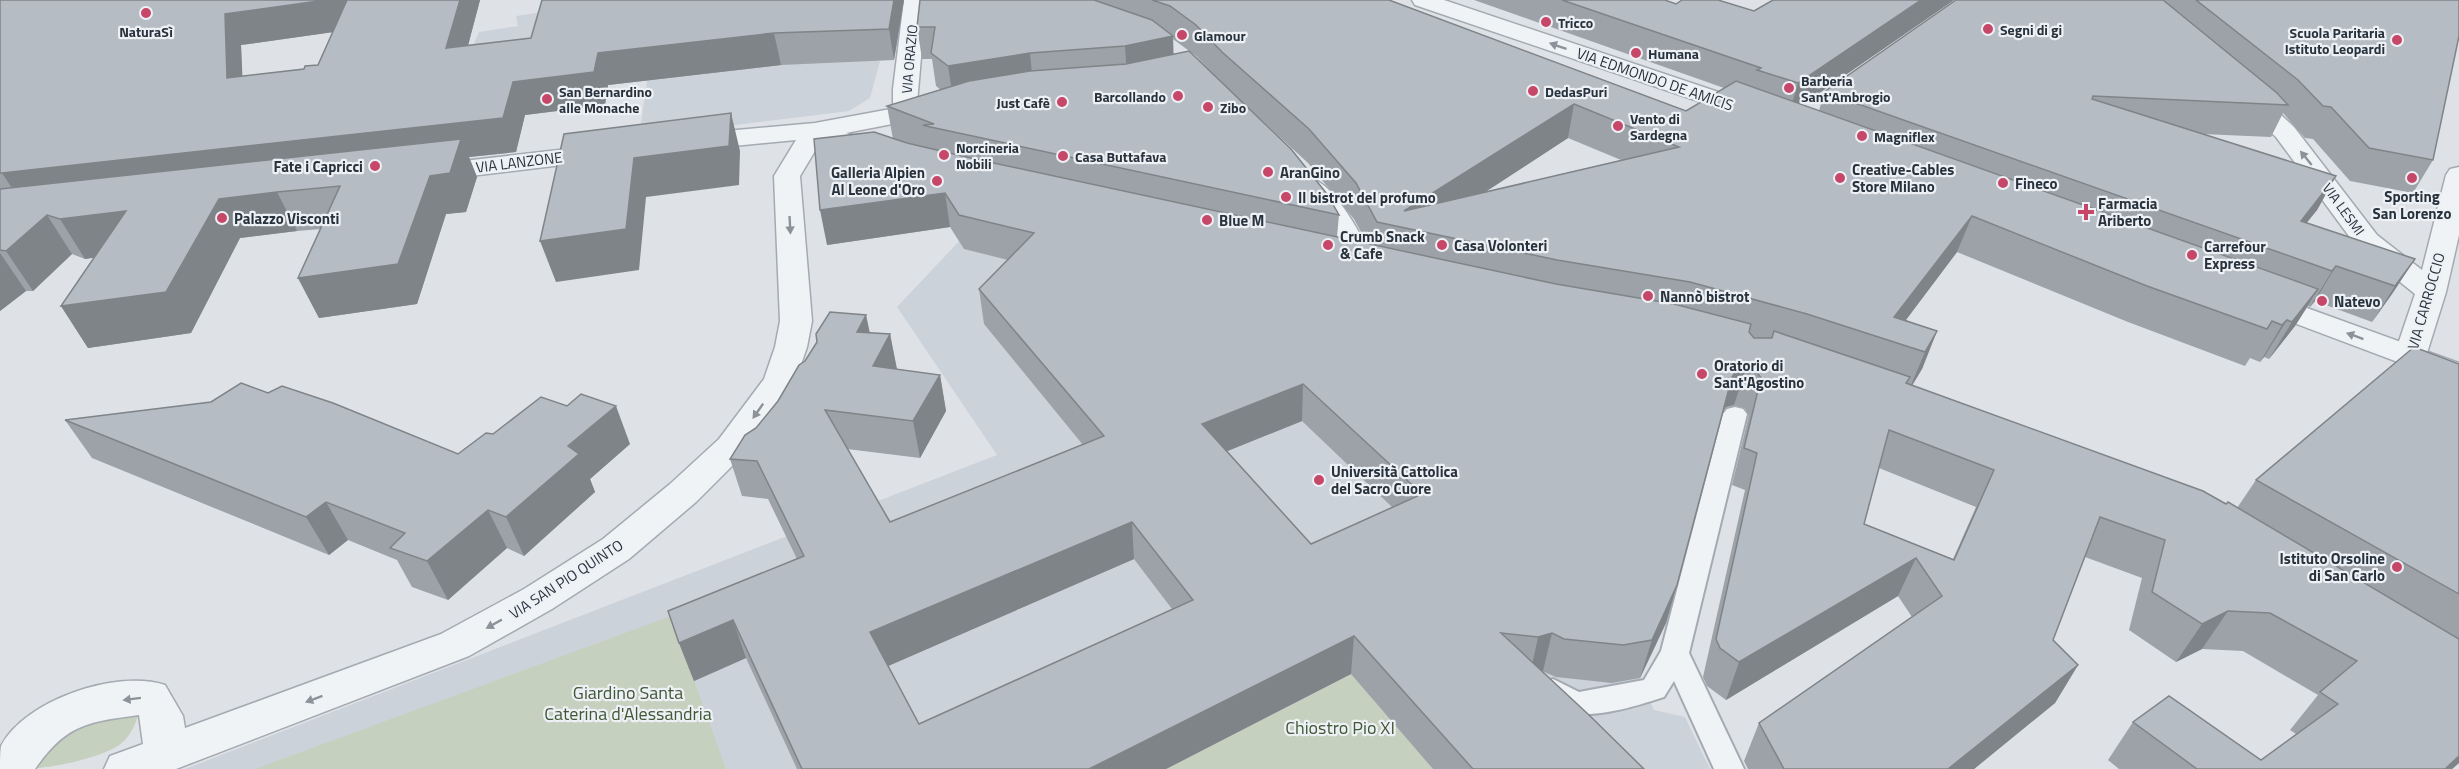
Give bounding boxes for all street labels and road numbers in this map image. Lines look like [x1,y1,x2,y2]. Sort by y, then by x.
street label: VIA ORAZIO [896,24,922,94]
street label: VIA EDMONDO DE AMICIS [1573,41,1737,117]
street label: VIA LANZONE [474,145,564,179]
street label: VIA LESMI [2318,178,2370,240]
street label: VIA CARROCCIO [2401,250,2451,352]
street label: VIA SAN PIO QUINTO [505,533,628,625]

